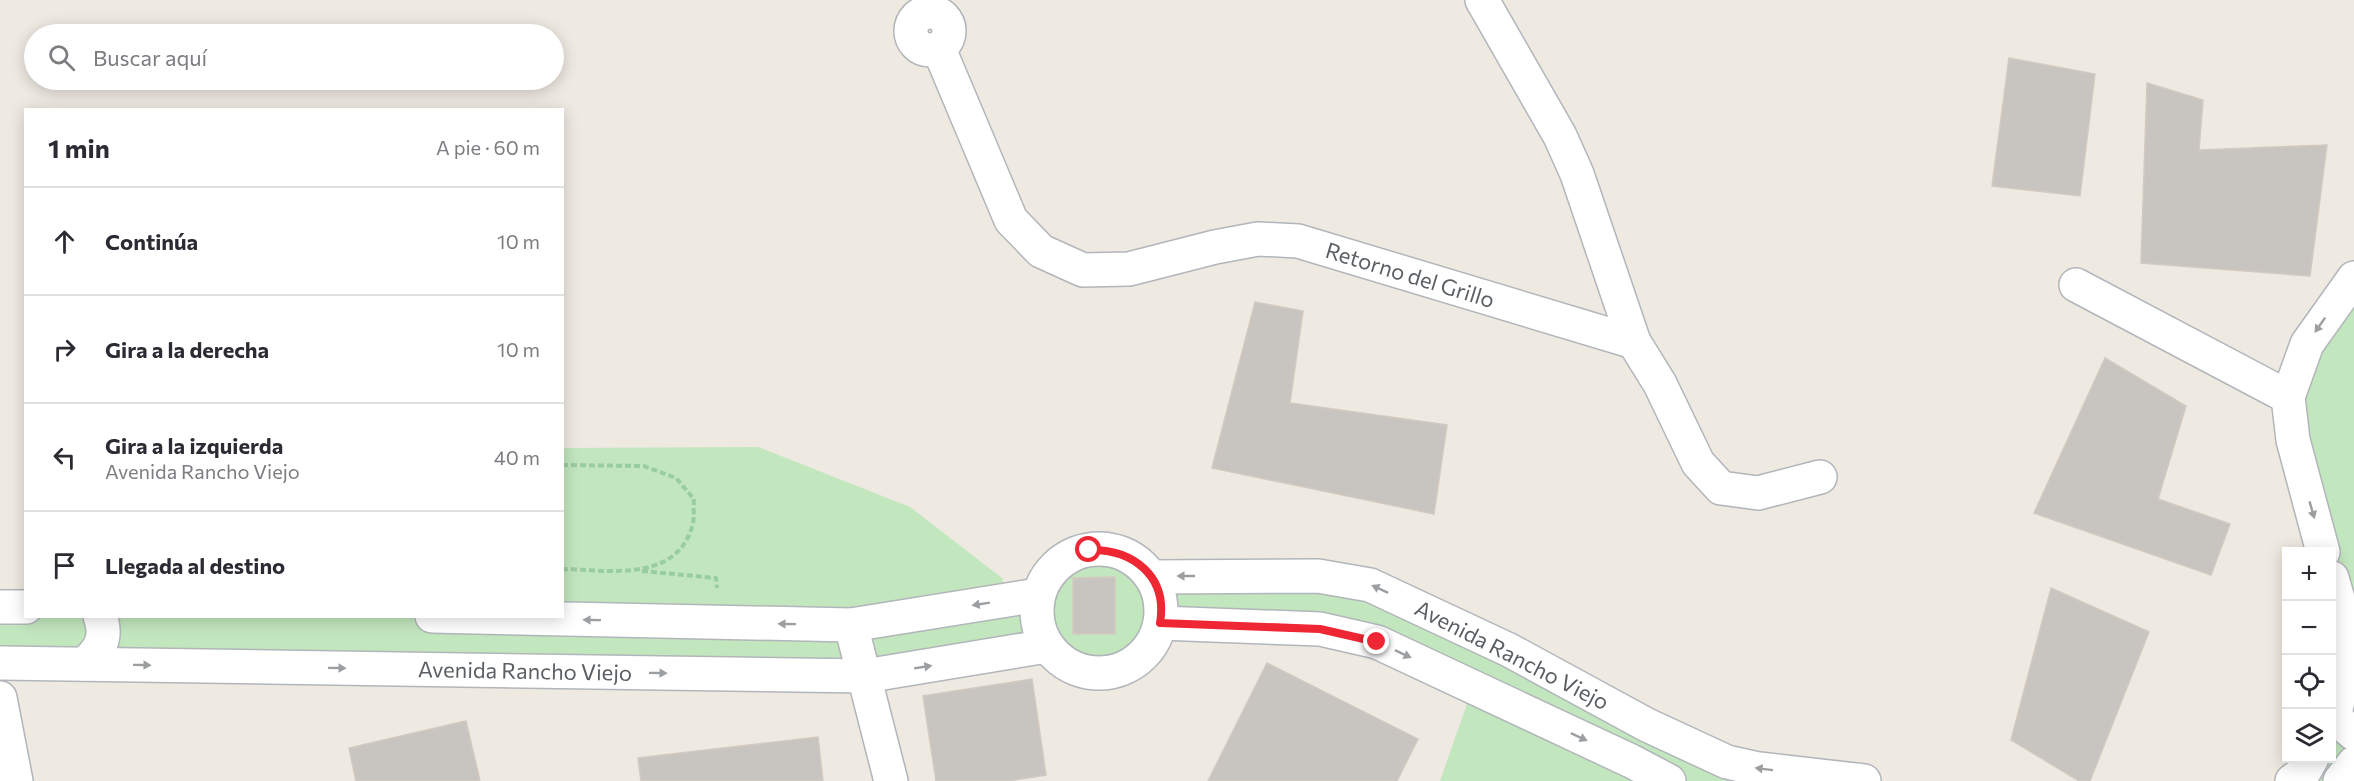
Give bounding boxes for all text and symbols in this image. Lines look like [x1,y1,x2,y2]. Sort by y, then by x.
search box [24,24,564,90]
icon: search [45,41,78,74]
text: Buscar aquí [93,44,207,71]
text: 1 min [48,132,110,163]
text: A pie · 60 m [436,135,540,159]
icon: ahead [48,225,81,258]
text: Continúa [105,228,198,255]
text: 10 m [497,229,540,253]
street label: Retorno del Grillo [1322,236,1498,313]
one-way arrow [2314,317,2326,333]
icon: right [48,333,81,366]
text: Gira a la derecha [105,336,269,363]
text: 10 m [497,337,540,361]
text: Gira a la izquierda [105,432,283,459]
icon: left [48,441,81,474]
text: 40 m [494,445,540,469]
text: Avenida Rancho Viejo [105,459,300,483]
one-way arrow [2307,501,2317,520]
route start [1075,536,1101,562]
map controls [2282,547,2336,763]
button: + [2282,547,2336,601]
icon: arrive [48,549,81,582]
text: Llegada al destino [105,552,285,579]
one-way arrow [1177,572,1196,581]
one-way arrow [1370,584,1388,594]
street label: Avenida Rancho Viejo [1411,594,1614,715]
one-way arrow [971,600,990,609]
button: − [2282,601,2336,655]
one-way arrow [583,615,602,625]
one-way arrow [778,619,797,629]
route end [1363,628,1389,654]
one-way arrow [1395,649,1412,659]
street label: Avenida Rancho Viejo [418,655,632,686]
button: locate [2282,655,2336,709]
one-way arrow [133,660,152,670]
one-way arrow [914,662,933,671]
one-way arrow [328,663,347,673]
one-way arrow [649,668,668,678]
button: layers [2282,709,2336,763]
one-way arrow [1571,733,1588,742]
one-way arrow [1755,765,1774,774]

